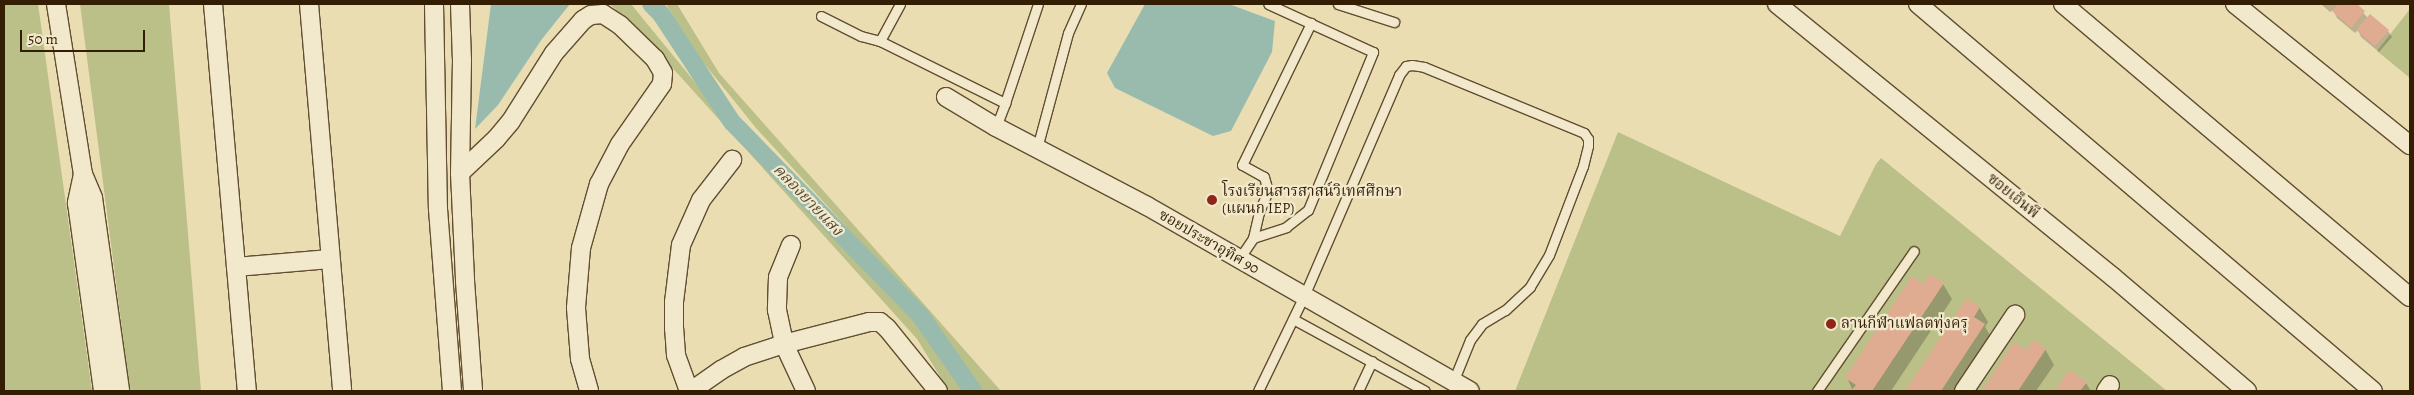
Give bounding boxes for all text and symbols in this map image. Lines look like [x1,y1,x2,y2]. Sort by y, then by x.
scale bar [22,20,148,52]
text: 50 m [28,29,58,49]
water label: คลองยายแสง [769,160,847,240]
street label: ซอยเอ็นพี [1983,170,2043,222]
place label: โรงเรียนสารสาสน์วิเทศศึกษา (แผนก IEP) [1222,182,1402,217]
marker: โรงเรียนสารสาสน์วิเทศศึกษา (แผนก IEP) [1206,194,1218,206]
street label: ซอยประชาอุทิศ 90 [1156,206,1262,278]
place label: ลานกีฬาแฟลตทุ่งครุ [1841,315,1968,333]
marker: ลานกีฬาแฟลตทุ่งครุ [1825,318,1837,330]

